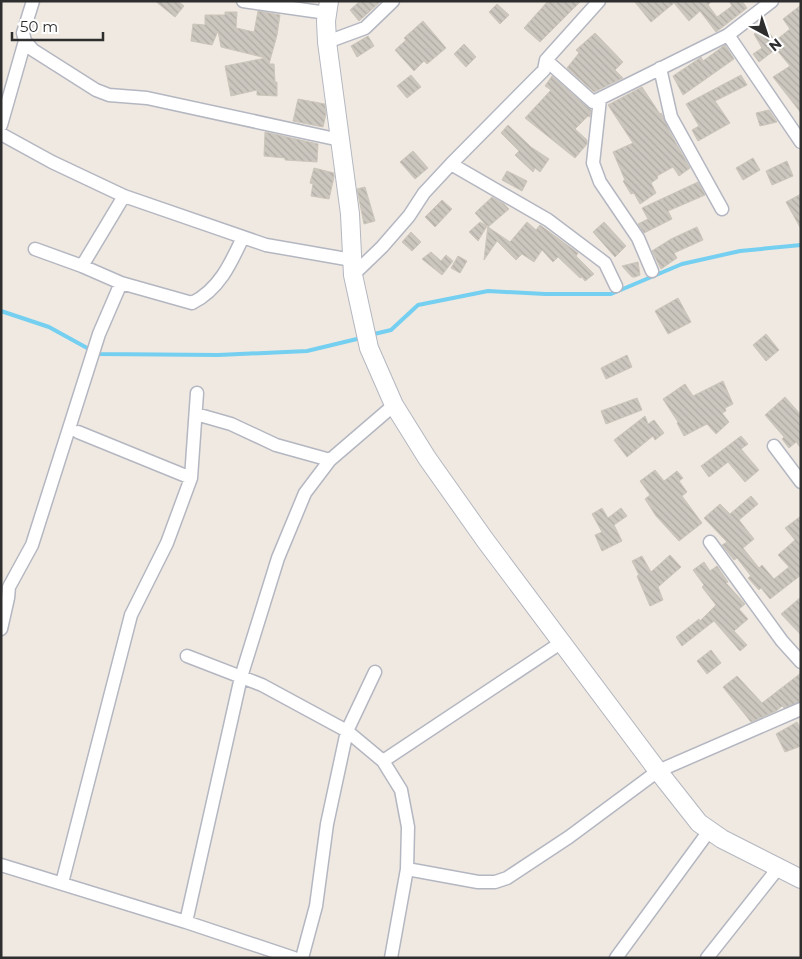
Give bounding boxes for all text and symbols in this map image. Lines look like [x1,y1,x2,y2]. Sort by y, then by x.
scale bar [12,10,104,42]
north arrow [742,10,792,60]
text: 50 m [20,17,58,36]
text: N [765,34,785,55]

